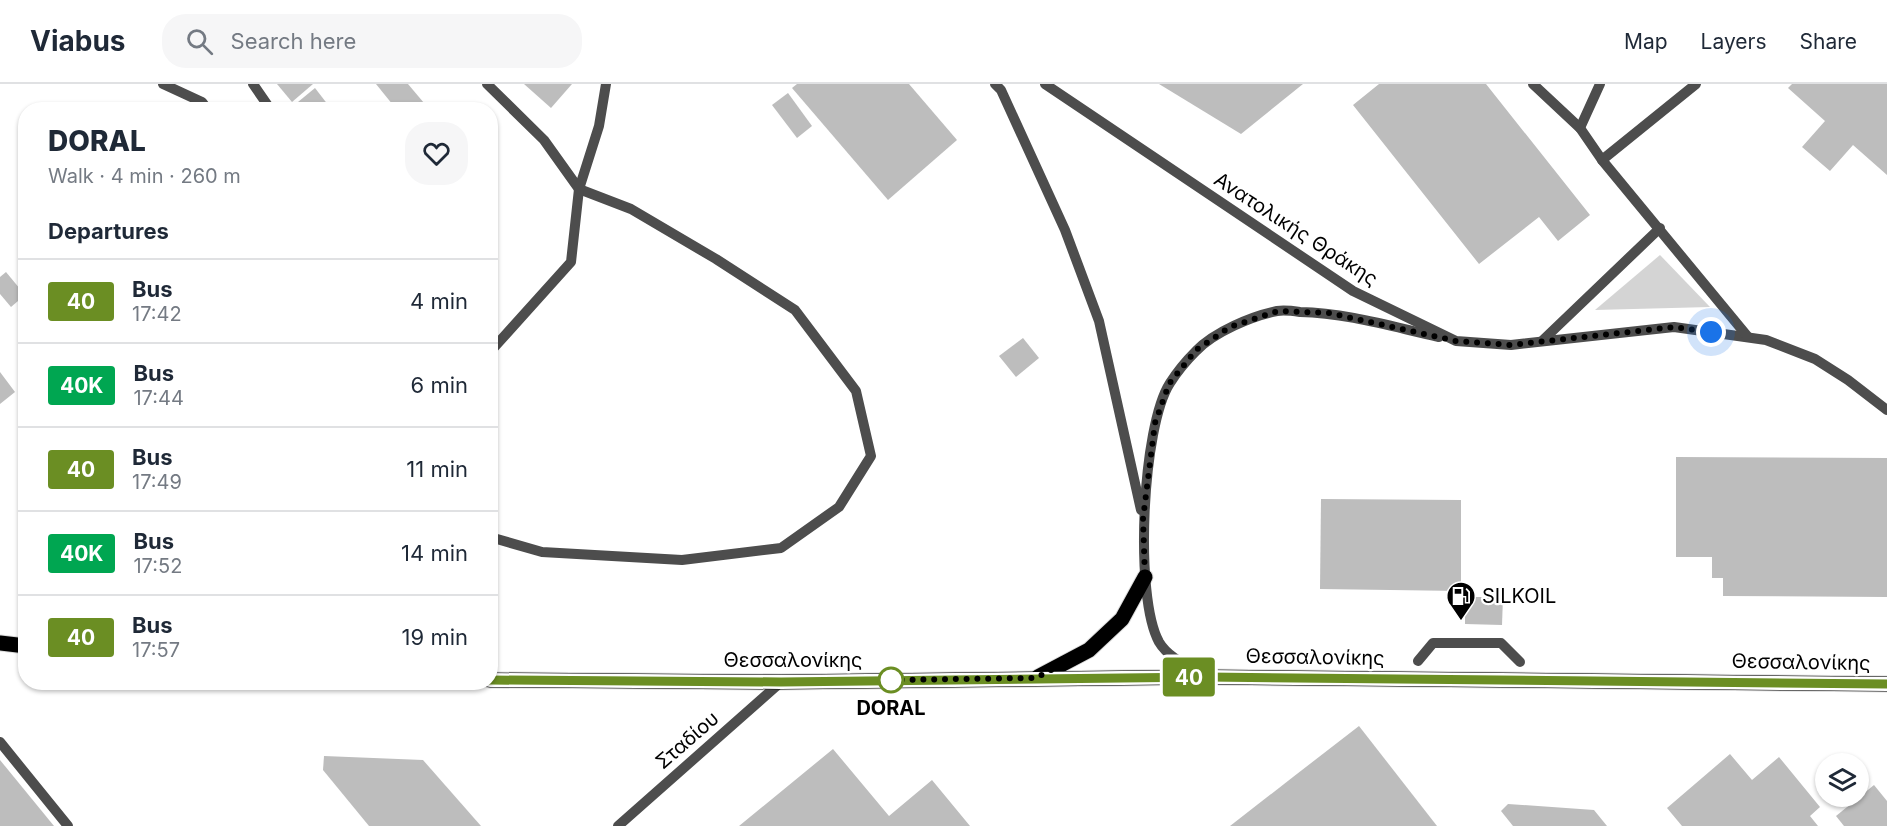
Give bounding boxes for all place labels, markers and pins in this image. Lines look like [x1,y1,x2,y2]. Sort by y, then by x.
fuel station icon: SILKOIL [1445,580,1477,622]
place label: SILKOIL [1482,584,1556,608]
marker: DORAL [878,667,904,693]
place label: DORAL [856,696,926,720]

